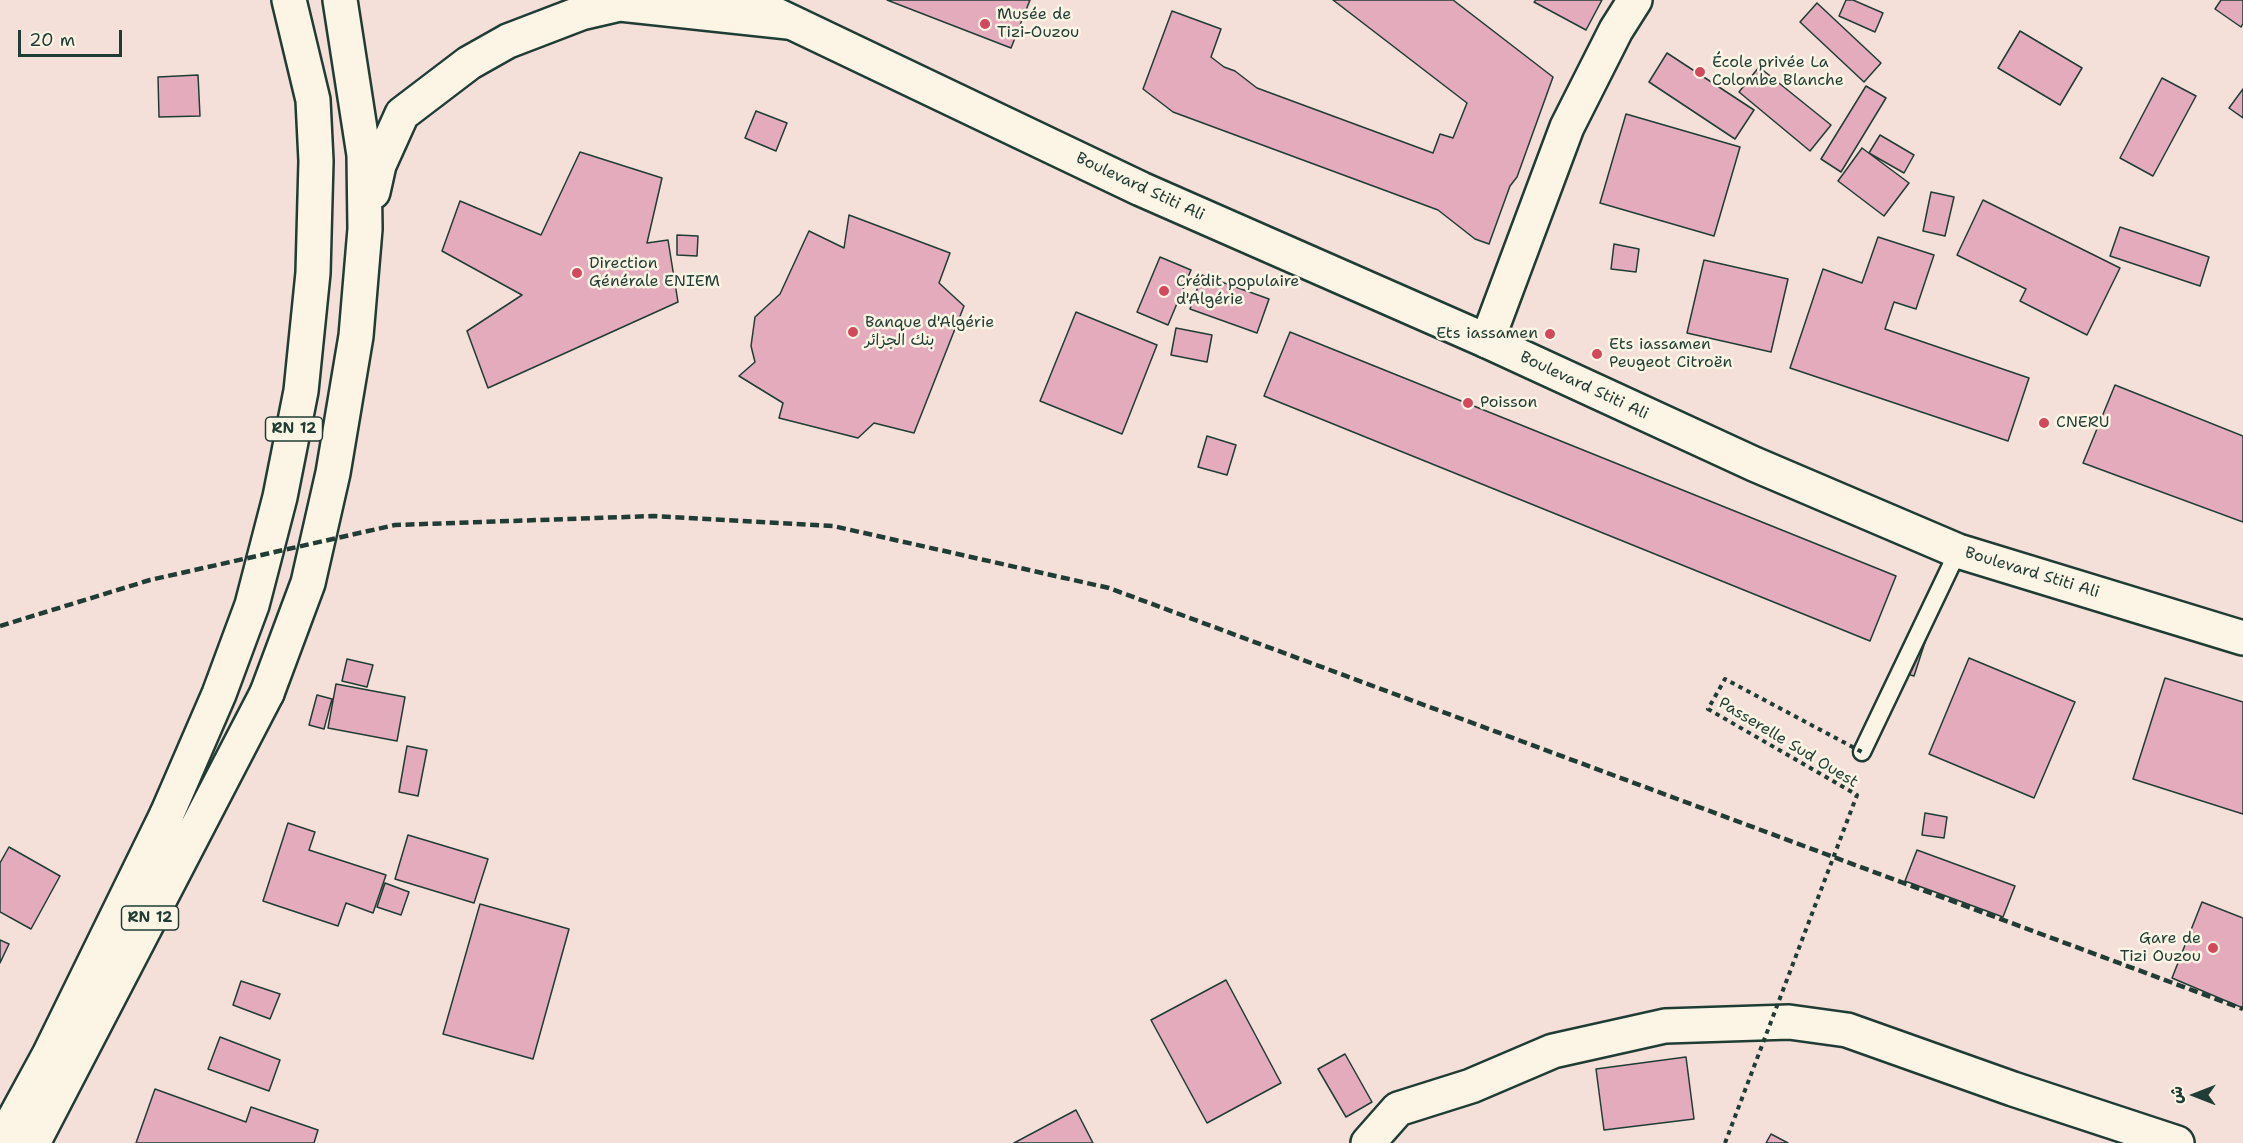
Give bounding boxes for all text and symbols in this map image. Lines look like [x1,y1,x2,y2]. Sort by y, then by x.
place label: Musée de Tizi-Ouzou [997,5,1079,43]
marker: Musée de Tizi-Ouzou [978,17,992,31]
scale bar [21,18,124,56]
text: 20 m [29,28,75,52]
place label: École privée La Colombe Blanche [1712,53,1844,91]
marker: École privée La Colombe Blanche [1693,65,1707,79]
street label: Boulevard Stiti Ali [1073,149,1207,225]
place label: Direction Générale ENIEM [589,254,720,292]
marker: Direction Générale ENIEM [570,266,584,280]
place label: Crédit populaire d'Algérie [1176,272,1299,310]
marker: Crédit populaire d'Algérie [1157,284,1171,298]
place label: Banque d'Algérie بنك الجزائر [865,313,994,351]
place label: Ets iassamen [1436,324,1538,344]
marker: Banque d'Algérie بنك الجزائر [846,325,860,339]
marker: Ets iassamen [1543,327,1557,341]
place label: Ets iassamen Peugeot Citroën [1609,335,1732,373]
marker: Ets iassamen Peugeot Citroën [1590,347,1604,361]
street label: Boulevard Stiti Ali [1517,348,1651,424]
place label: Poisson [1480,393,1537,413]
marker: Poisson [1461,396,1475,410]
place label: CNERU [2056,413,2109,433]
marker: CNERU [2037,416,2051,430]
road number: RN 12 [266,417,322,441]
street label: Boulevard Stiti Ali [1962,543,2102,603]
street label: Passerelle Sud Ouest [1715,694,1861,792]
road number: RN 12 [122,906,178,930]
place label: Gare de Tizi Ouzou [2120,929,2201,967]
marker: Gare de Tizi Ouzou [2206,941,2220,955]
north arrow [2165,1065,2225,1125]
text: ش [2166,1086,2187,1104]

